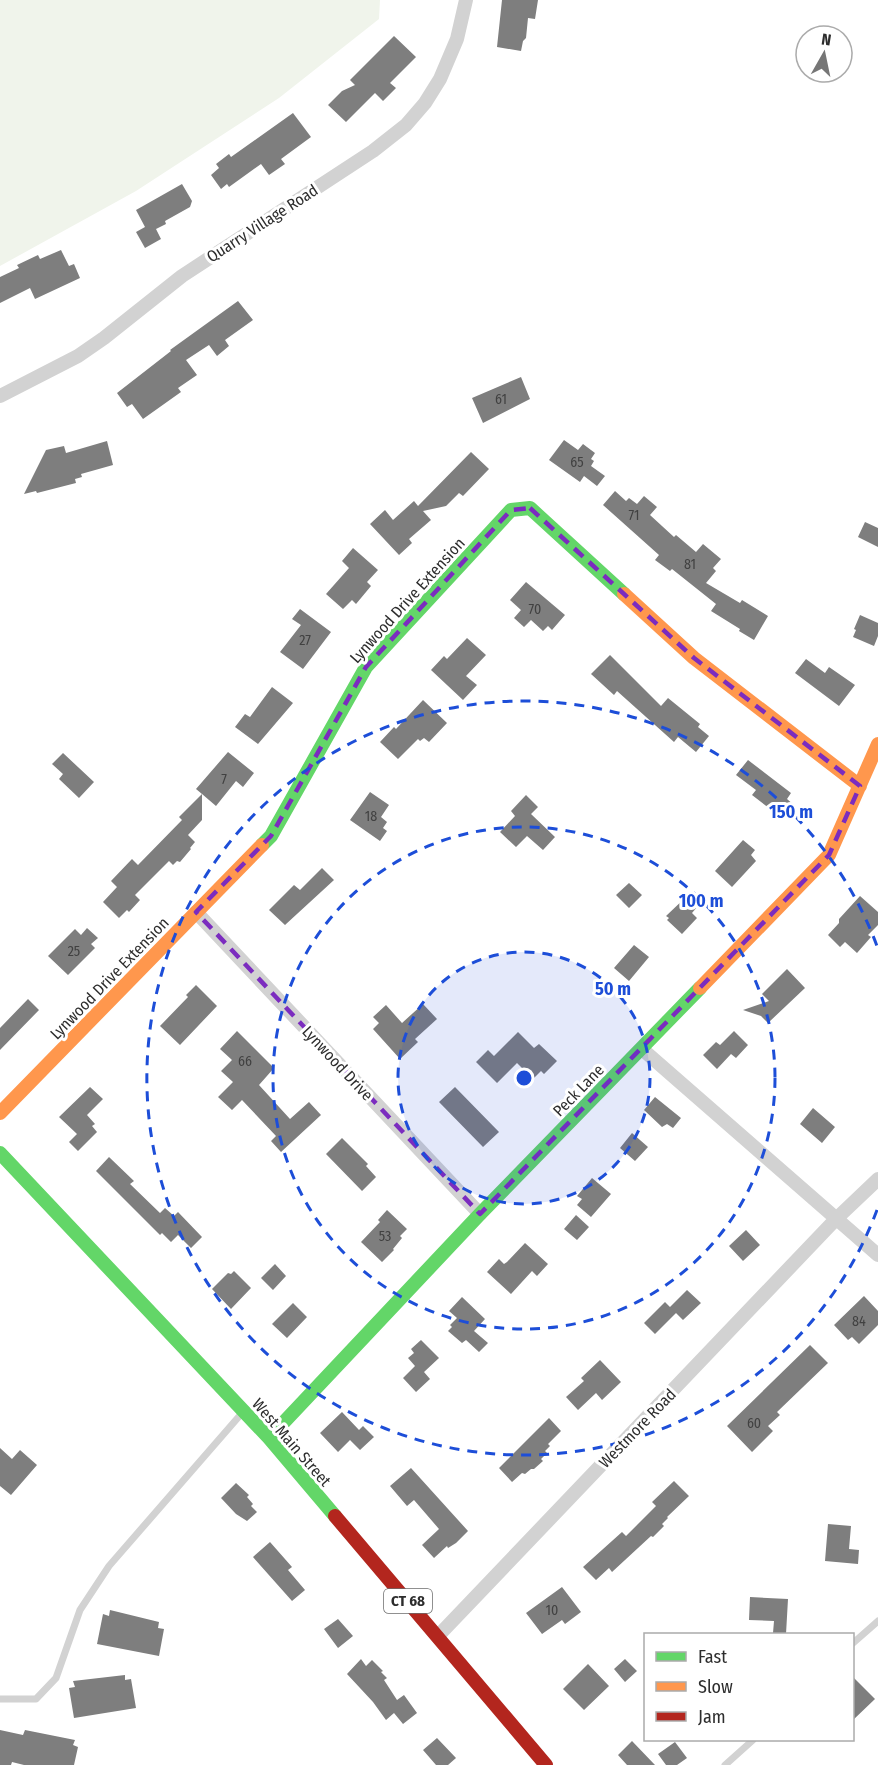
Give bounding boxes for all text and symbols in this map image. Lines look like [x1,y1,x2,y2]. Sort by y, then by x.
north arrow [794,24,854,84]
text: N [820,30,832,50]
street label: Quarry Village Road [203,180,321,266]
house number: 61 [495,391,507,408]
house number: 65 [570,454,584,471]
house number: 71 [629,507,639,524]
street label: Lynwood Drive Extension [346,534,469,667]
house number: 81 [684,556,696,573]
house number: 70 [529,601,541,618]
house number: 27 [299,632,311,649]
house number: 7 [221,771,227,788]
text: 150 m [769,801,813,823]
house number: 18 [365,808,377,825]
text: 100 m [679,890,723,912]
street label: Lynwood Drive Extension [46,913,173,1043]
house number: 25 [68,943,80,960]
text: 50 m [595,978,631,1000]
street label: Lynwood Drive [298,1022,377,1105]
house number: 66 [238,1053,252,1070]
street label: Peck Lane [549,1060,608,1120]
centre of rings [514,1068,534,1088]
house number: 53 [379,1228,391,1245]
house number: 84 [852,1313,866,1330]
street label: Westmore Road [595,1385,680,1472]
street label: West Main Street [248,1394,335,1491]
house number: 60 [747,1415,761,1432]
road number: CT 68 [384,1589,432,1613]
house number: 10 [546,1602,558,1619]
legend [644,1633,854,1741]
text: Fast [698,1646,727,1668]
text: Slow [698,1676,733,1698]
text: Jam [698,1706,726,1728]

